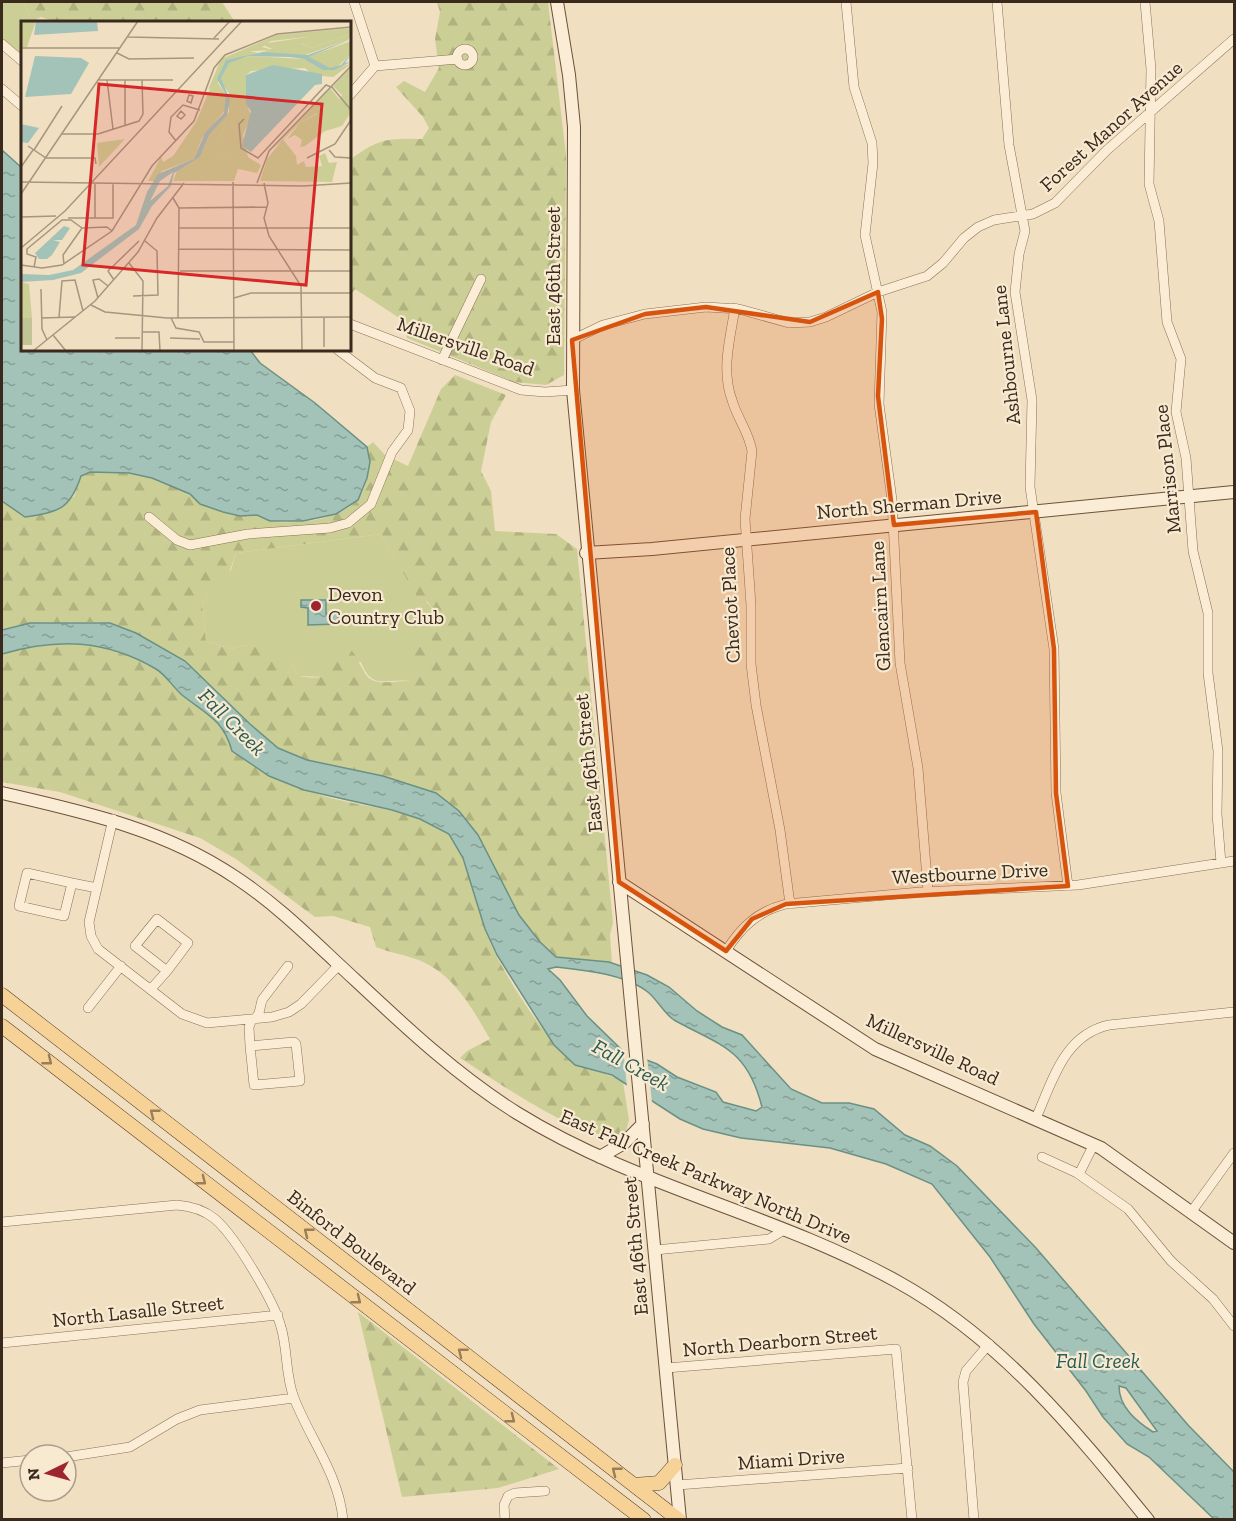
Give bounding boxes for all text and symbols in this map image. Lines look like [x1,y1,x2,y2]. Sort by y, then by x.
inset map [21,21,351,351]
street label: Forest Manor Avenue [1035,56,1187,196]
street label: East 46th Street [541,206,565,346]
street label: Ashbourne Lane [987,284,1025,426]
street label: Millersville Road [394,311,538,381]
street label: Marrison Place [1148,403,1186,535]
street label: North Sherman Drive [816,484,1002,524]
street label: Glencairn Lane [865,540,895,672]
street label: Cheviot Place [715,546,745,664]
place label: Devon Country Club [328,582,444,629]
marker: Devon Country Club [309,599,323,613]
water label: Fall Creek [194,683,271,760]
street label: East 46th Street [569,692,607,833]
street label: Westbourne Drive [891,857,1049,889]
street label: Millersville Road [863,1008,1003,1090]
water label: Fall Creek [588,1033,674,1096]
one-way arrow [41,1054,52,1065]
street label: East Fall Creek Parkway North Drive [557,1104,855,1248]
one-way arrow [149,1109,160,1120]
one-way arrow [196,1173,207,1184]
street label: East 46th Street [617,1175,653,1316]
street label: Binford Boulevard [283,1184,421,1300]
one-way arrow [303,1229,314,1240]
street label: North Lasalle Street [51,1290,225,1332]
one-way arrow [350,1292,361,1303]
street label: North Dearborn Street [682,1320,879,1361]
one-way arrow [458,1348,469,1359]
water label: Fall Creek [1056,1348,1140,1373]
one-way arrow [504,1411,515,1422]
north arrow [18,1443,78,1503]
street label: Miami Drive [737,1443,845,1475]
text: N [24,1467,44,1481]
one-way arrow [612,1467,623,1478]

